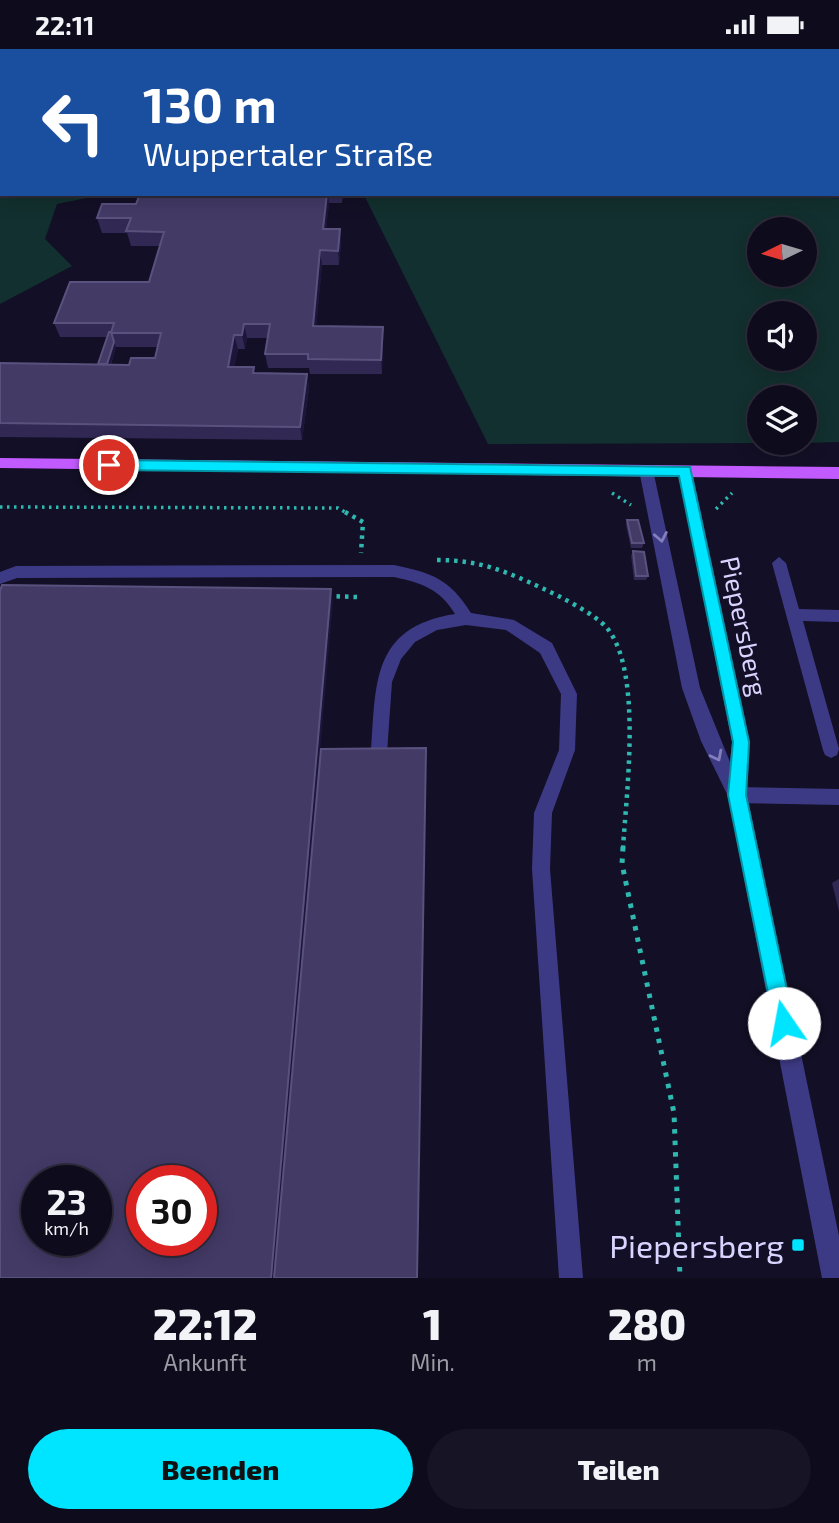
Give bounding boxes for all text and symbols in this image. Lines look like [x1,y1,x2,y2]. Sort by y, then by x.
text: 22:11 [35,9,94,40]
text: 130 m [143,74,277,133]
icon: left [28,77,119,168]
text: Wuppertaler Straße [143,134,433,172]
north arrow [747,217,817,287]
map controls [747,217,817,455]
button: sound [747,301,817,371]
button: layers [747,385,817,455]
pin [79,435,139,495]
icon: arrive [90,446,128,484]
one-way arrow [652,531,667,543]
street label: Piepersberg [715,553,775,699]
one-way arrow [709,749,723,761]
position arrow [747,986,821,1060]
speed limit sign: 30 [126,1165,217,1256]
text: 23 [46,1180,87,1222]
text: km/h [44,1217,89,1239]
place label: Piepersberg [609,1226,784,1264]
marker: Piepersberg [790,1237,806,1253]
text: 22:12 [153,1298,258,1348]
text: 1 [423,1298,442,1348]
text: 280 [608,1298,686,1348]
text: Ankunft [163,1348,247,1376]
text: Min. [410,1348,455,1376]
text: m [637,1348,657,1376]
button: Beenden [28,1429,413,1509]
button: Teilen [427,1429,811,1509]

